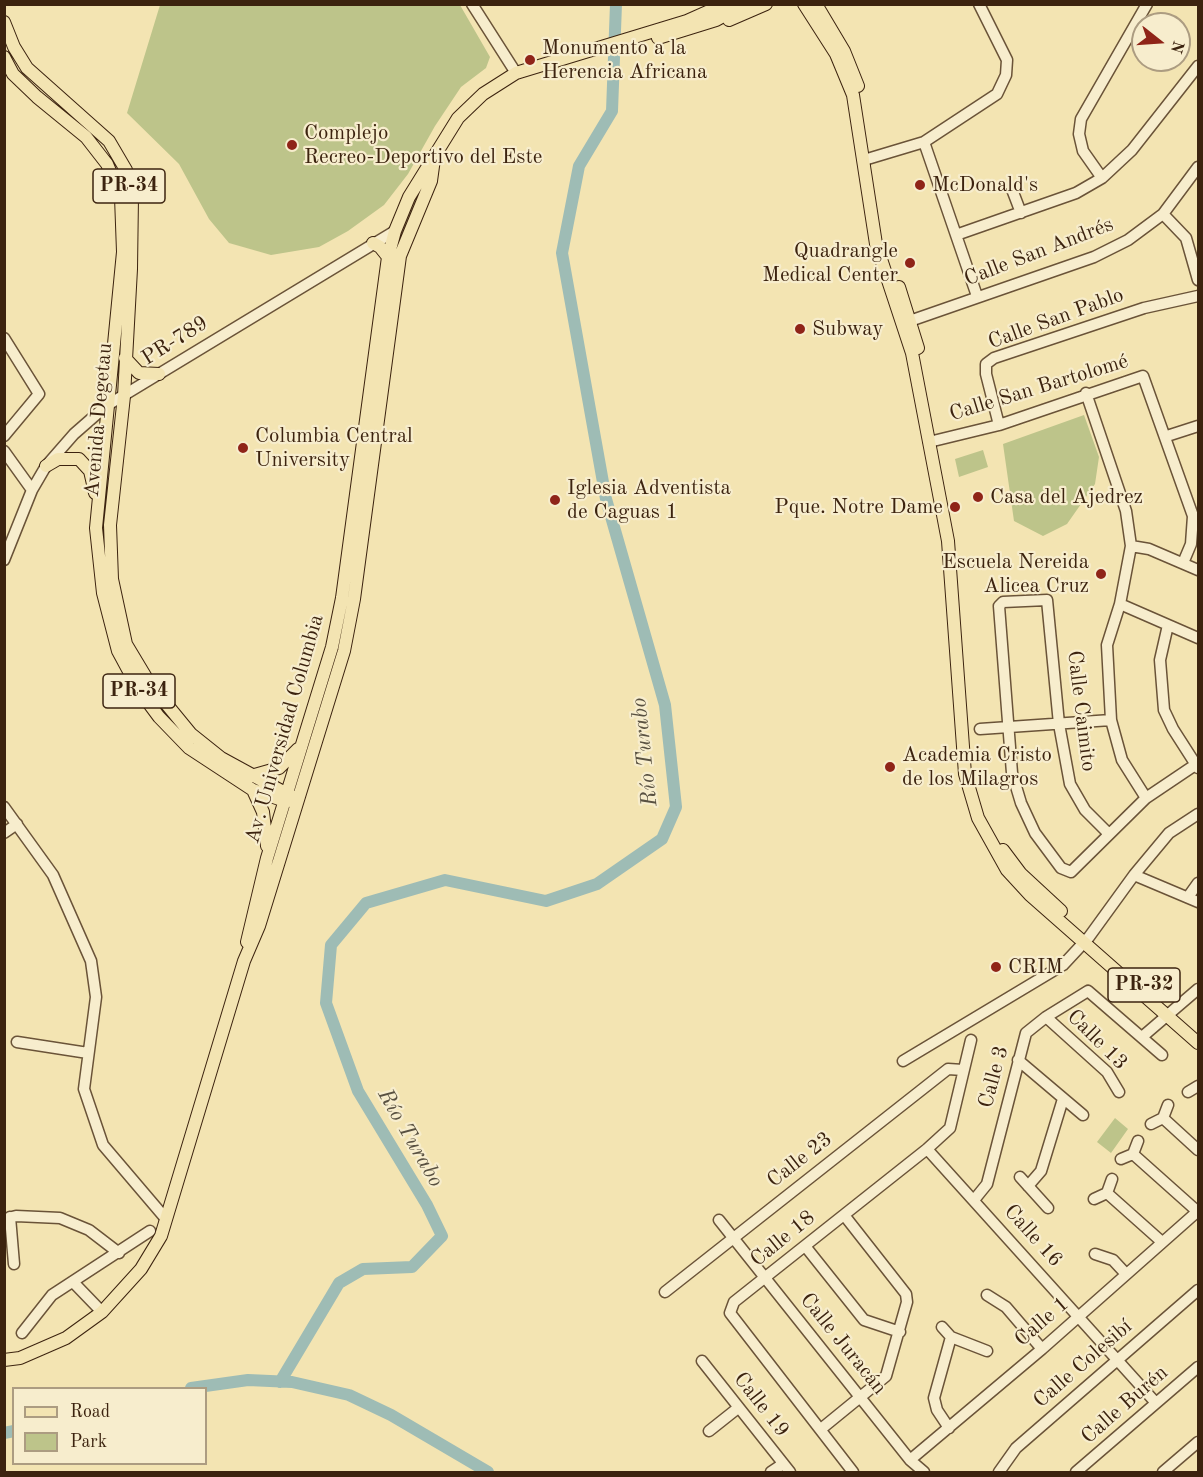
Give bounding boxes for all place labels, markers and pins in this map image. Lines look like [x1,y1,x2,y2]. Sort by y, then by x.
place label: Monumento a la Herencia Africana [542,35,707,85]
marker: Monumento a la Herencia Africana [523,53,537,67]
place label: Complejo Recreo-Deportivo del Este [304,120,542,170]
marker: Complejo Recreo-Deportivo del Este [285,138,299,152]
place label: McDonald's [932,172,1038,198]
marker: McDonald's [913,178,927,192]
place label: Quadrangle Medical Center [762,238,898,288]
marker: Quadrangle Medical Center [903,256,917,270]
place label: Subway [812,316,883,342]
marker: Subway [793,322,807,336]
place label: Columbia Central University [255,423,413,473]
marker: Columbia Central University [236,441,250,455]
place label: Iglesia Adventista de Caguas 1 [567,475,731,525]
place label: Casa del Ajedrez [990,484,1143,510]
marker: Casa del Ajedrez [971,490,985,504]
marker: Iglesia Adventista de Caguas 1 [548,493,562,507]
place label: Pque. Notre Dame [774,494,943,520]
marker: Pque. Notre Dame [948,500,962,514]
place label: Escuela Nereida Alicea Cruz [942,549,1089,599]
marker: Escuela Nereida Alicea Cruz [1094,567,1108,581]
place label: Academia Cristo de los Milagros [902,742,1052,792]
marker: Academia Cristo de los Milagros [883,760,897,774]
place label: CRIM [1008,954,1063,980]
marker: CRIM [989,960,1003,974]

